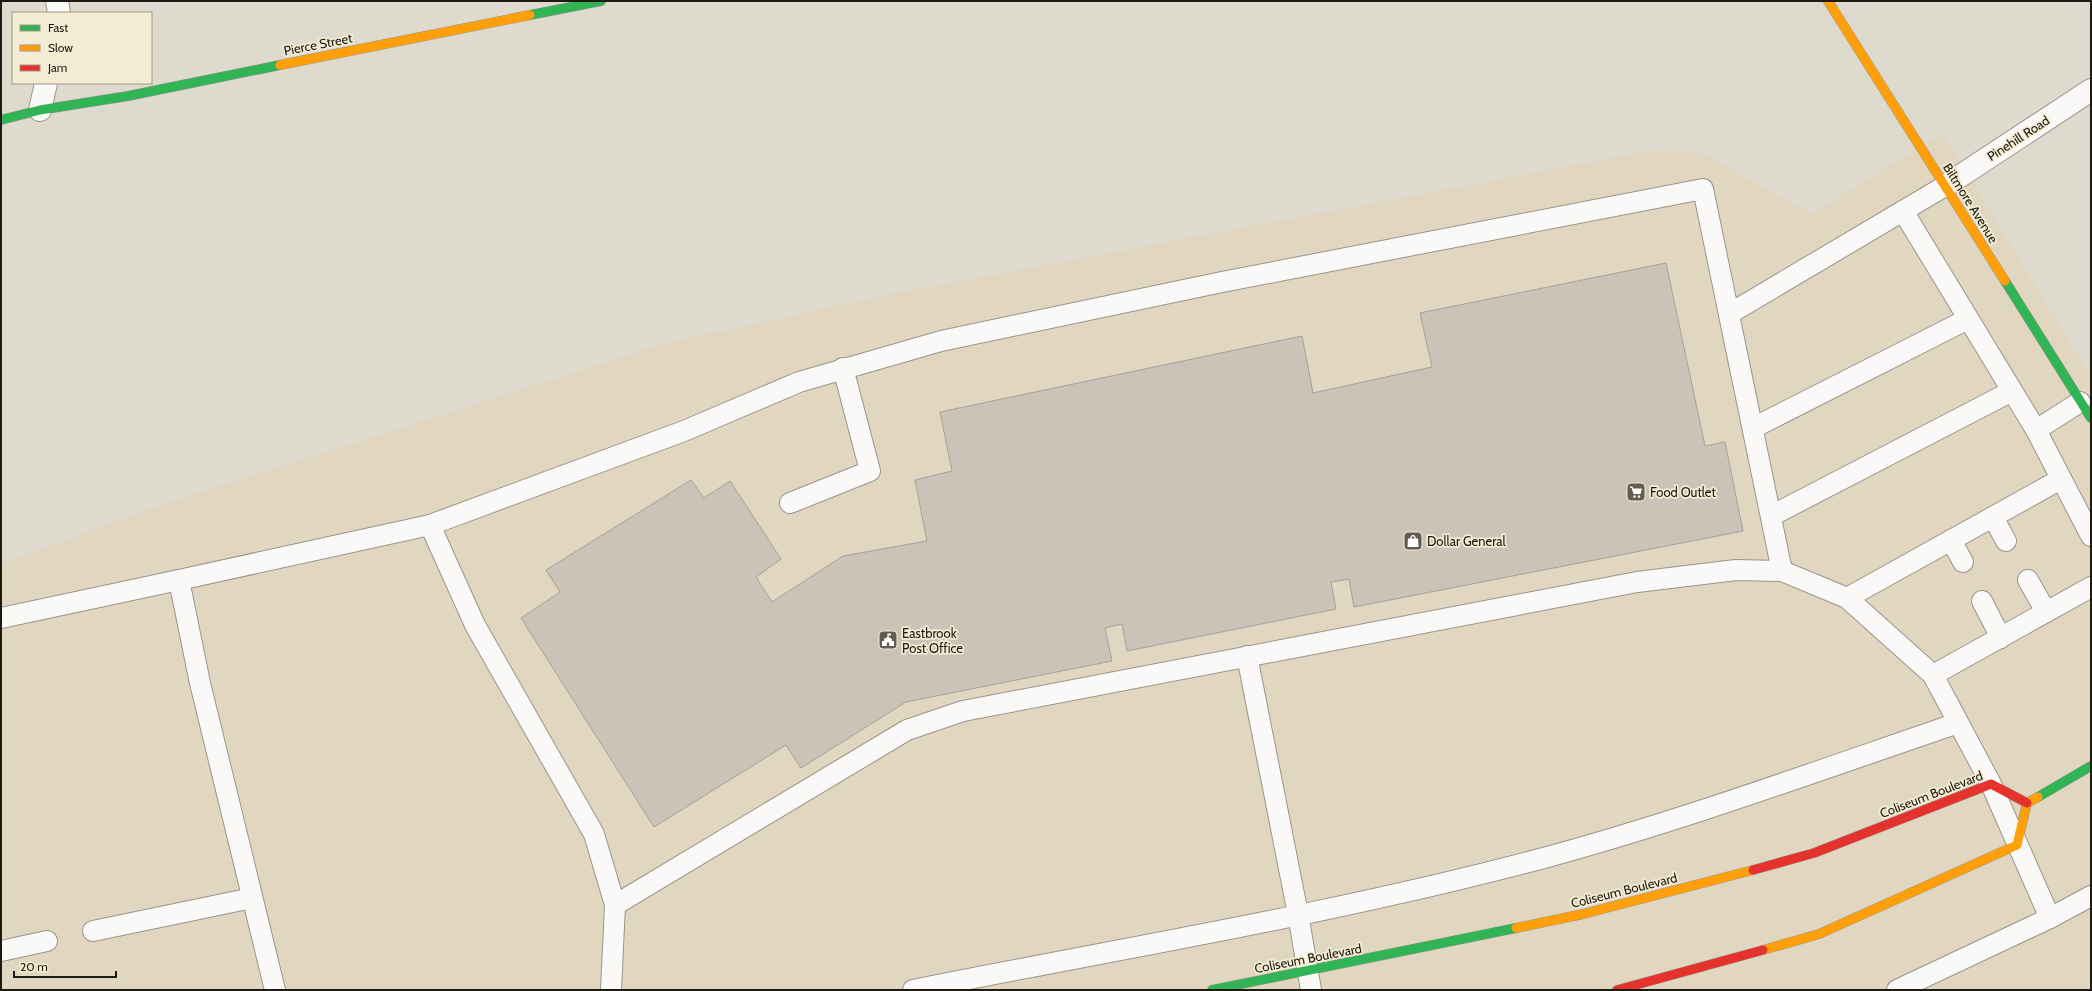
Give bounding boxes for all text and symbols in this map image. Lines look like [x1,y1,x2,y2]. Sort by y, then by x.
legend [12,12,152,84]
text: Fast [48,20,68,35]
street label: Pierce Street [282,29,354,58]
text: Slow [48,40,73,55]
text: Jam [47,60,67,75]
street label: Pinehill Road [1984,112,2052,164]
street label: Biltmore Avenue [1940,160,2002,246]
supermarket icon: Food Outlet [1625,481,1647,503]
place label: Food Outlet [1650,484,1716,500]
shop icon: Dollar General [1402,530,1424,552]
place label: Dollar General [1427,533,1506,549]
place label: Eastbrook Post Office [902,625,963,656]
public building icon: Eastbrook Post Office [877,629,899,651]
street label: Coliseum Boulevard [1877,767,1985,821]
street label: Coliseum Boulevard [1569,869,1679,911]
street label: Coliseum Boulevard [1253,940,1363,976]
scale bar [14,953,116,979]
text: 20 m [20,959,48,974]

